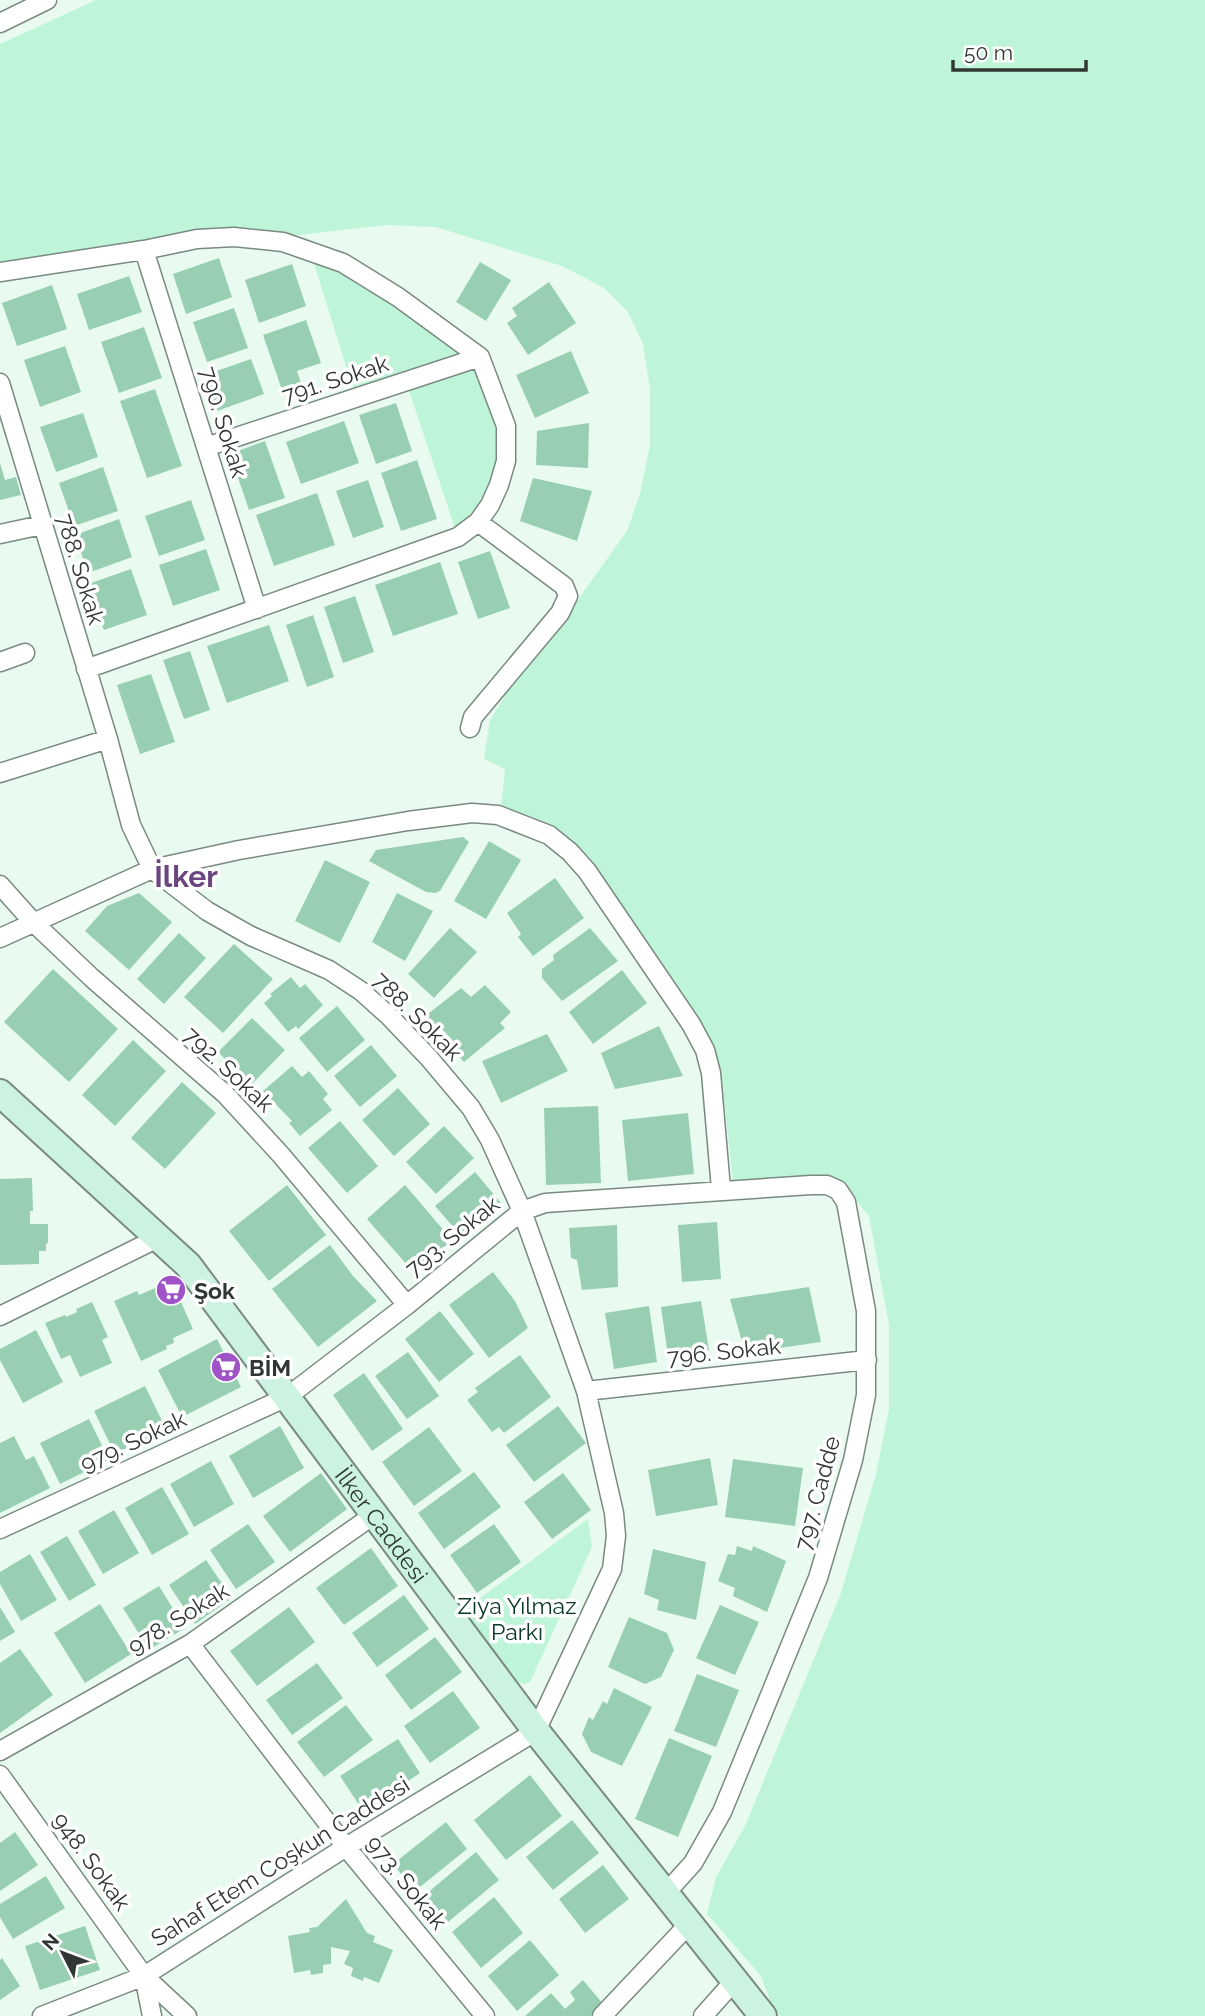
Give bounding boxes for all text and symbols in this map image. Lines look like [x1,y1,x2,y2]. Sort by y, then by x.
scale bar [953,28,1086,72]
text: 50 m [964,40,1013,65]
street label: 791. Sokak [278,349,392,409]
street label: 790. Sokak [194,363,254,481]
street label: 788. Sokak [51,510,111,628]
district label: İlker [154,859,218,894]
street label: 788. Sokak [368,966,468,1066]
street label: 792. Sokak [179,1021,279,1117]
street label: 793. Sokak [400,1190,504,1282]
supermarket icon: Şok [154,1273,188,1307]
place label: Şok [194,1277,235,1304]
street label: 796. Sokak [666,1332,782,1370]
supermarket icon: BİM [209,1350,243,1384]
place label: BİM [249,1354,291,1381]
street label: 979. Sokak [76,1405,190,1477]
street label: 797. Cadde [789,1433,845,1553]
street label: İlker Caddesi [330,1462,434,1588]
street label: 978. Sokak [123,1576,233,1660]
park label: Ziya Yılmaz Parkı [458,1592,576,1645]
street label: Sahaf Etem Coşkun Caddesi [146,1770,414,1952]
street label: 948. Sokak [47,1807,137,1915]
street label: 973. Sokak [361,1830,453,1934]
north arrow [28,1918,98,1988]
text: N [37,1929,63,1954]

